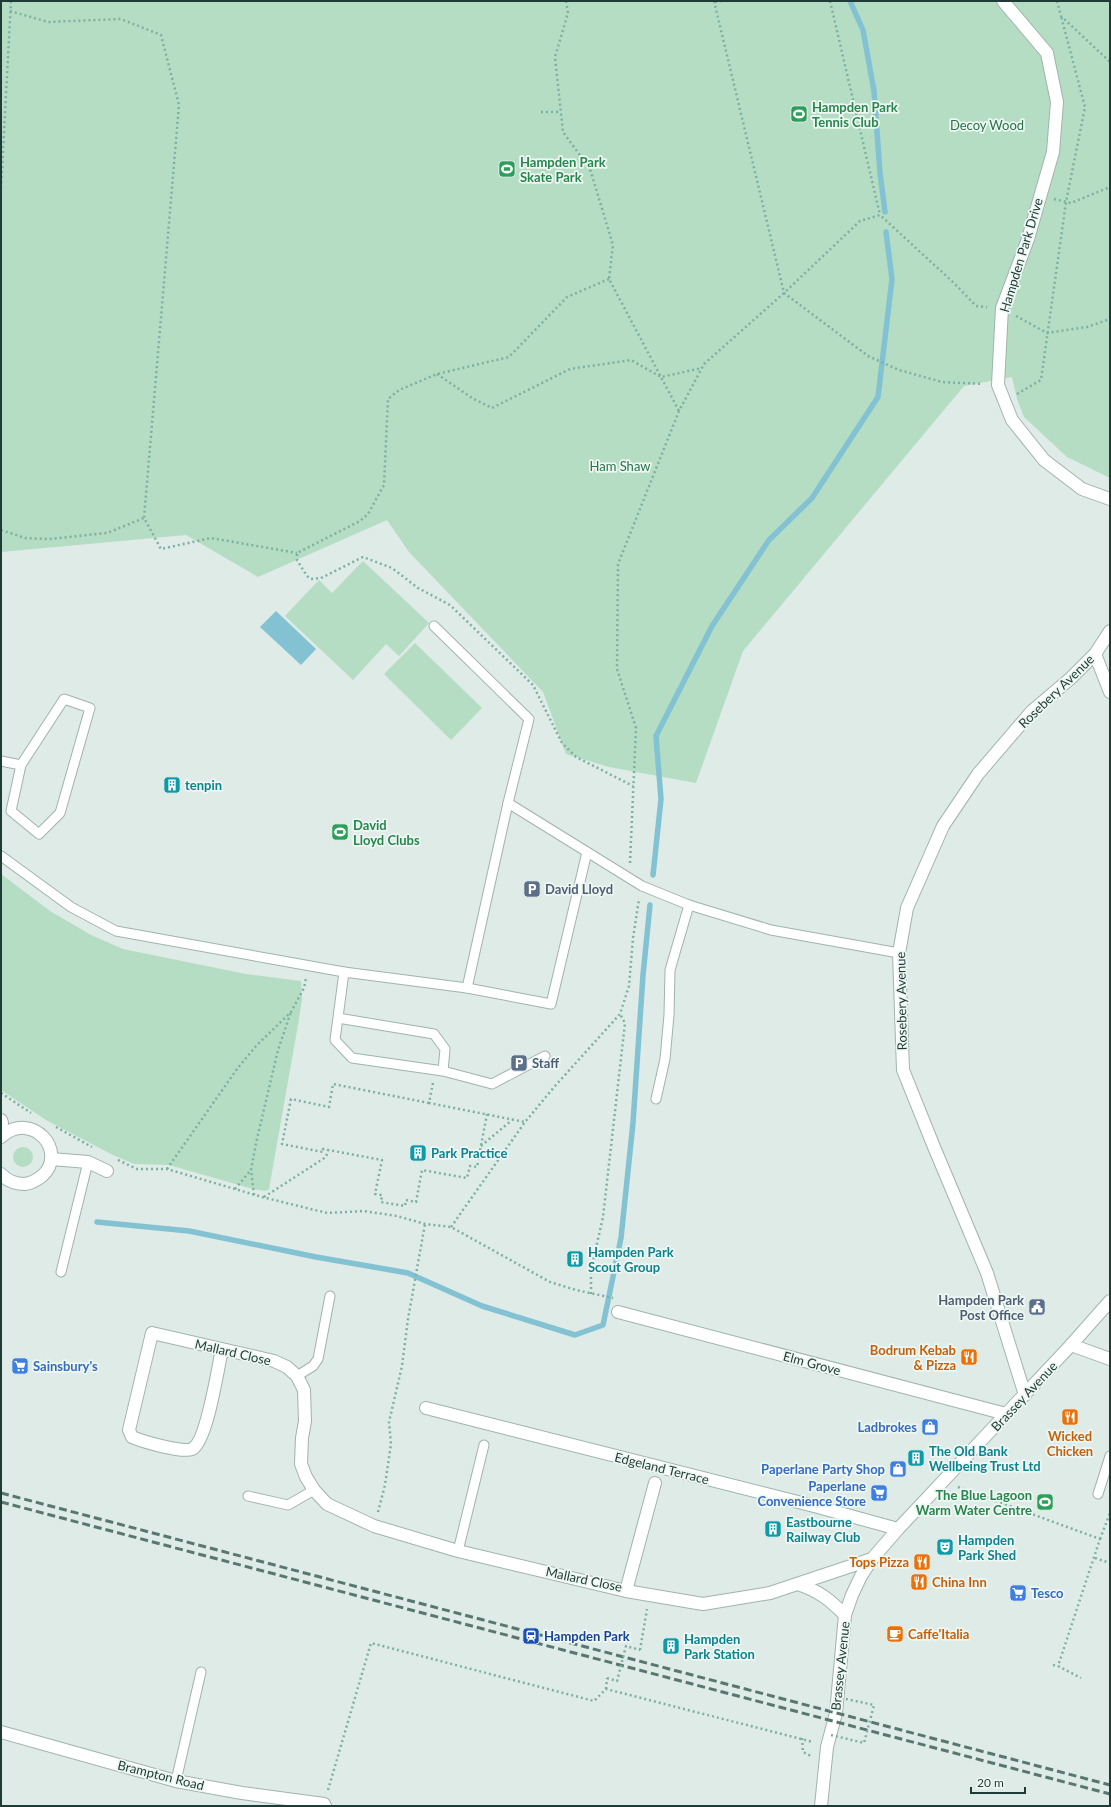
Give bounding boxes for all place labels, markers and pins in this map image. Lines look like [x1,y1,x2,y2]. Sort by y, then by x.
place label: Hampden Park Tennis Club [812,99,898,130]
sports icon: Hampden Park Tennis Club [789,104,809,124]
place label: Hampden Park Skate Park [520,154,606,185]
sports icon: Hampden Park Skate Park [497,159,517,179]
building icon: tenpin [162,775,182,795]
place label: tenpin [185,777,222,793]
place label: David Lloyd Clubs [353,817,420,848]
sports icon: David Lloyd Clubs [330,822,350,842]
parking icon: David Lloyd [522,879,542,899]
place label: David Lloyd [545,881,613,897]
parking icon: Staff [509,1053,529,1073]
place label: Staff [532,1055,559,1071]
building icon: Park Practice [408,1143,428,1163]
place label: Park Practice [431,1145,507,1161]
place label: Hampden Park Scout Group [588,1244,674,1275]
building icon: Hampden Park Scout Group [565,1249,585,1269]
place label: Hampden Park Post Office [938,1292,1024,1323]
public building icon: Hampden Park Post Office [1027,1297,1047,1317]
place label: Bodrum Kebab & Pizza [870,1342,956,1373]
restaurant icon: Bodrum Kebab & Pizza [959,1347,979,1367]
supermarket icon: Sainsbury's [10,1356,30,1376]
place label: Sainsbury's [33,1358,98,1374]
restaurant icon: Wicked Chicken [1060,1407,1080,1427]
shop icon: Ladbrokes [920,1417,940,1437]
place label: Ladbrokes [857,1419,917,1435]
place label: Wicked Chicken [1047,1428,1093,1459]
place label: The Old Bank Wellbeing Trust Ltd [929,1443,1041,1474]
building icon: The Old Bank Wellbeing Trust Ltd [906,1448,926,1468]
shop icon: Paperlane Party Shop [888,1459,908,1479]
place label: Paperlane Party Shop [761,1461,885,1477]
place label: Paperlane Convenience Store [757,1478,866,1509]
supermarket icon: Paperlane Convenience Store [869,1483,889,1503]
place label: The Blue Lagoon Warm Water Centre [916,1487,1032,1518]
sports icon: The Blue Lagoon Warm Water Centre [1035,1492,1055,1512]
place label: Eastbourne Railway Club [786,1514,860,1545]
building icon: Eastbourne Railway Club [763,1519,783,1539]
place label: Hampden Park Shed [958,1532,1016,1563]
theatre icon: Hampden Park Shed [935,1537,955,1557]
restaurant icon: Tops Pizza [912,1552,932,1572]
place label: Tops Pizza [849,1554,909,1570]
restaurant icon: China Inn [909,1572,929,1592]
place label: China Inn [932,1574,987,1590]
supermarket icon: Tesco [1008,1583,1028,1603]
place label: Tesco [1031,1585,1064,1601]
cafe icon: Caffe'Italia [885,1624,905,1644]
station icon: Hampden Park [521,1626,541,1646]
place label: Caffe'Italia [908,1626,969,1642]
place label: Hampden Park [544,1628,630,1644]
place label: Hampden Park Station [684,1631,755,1662]
building icon: Hampden Park Station [661,1636,681,1656]

